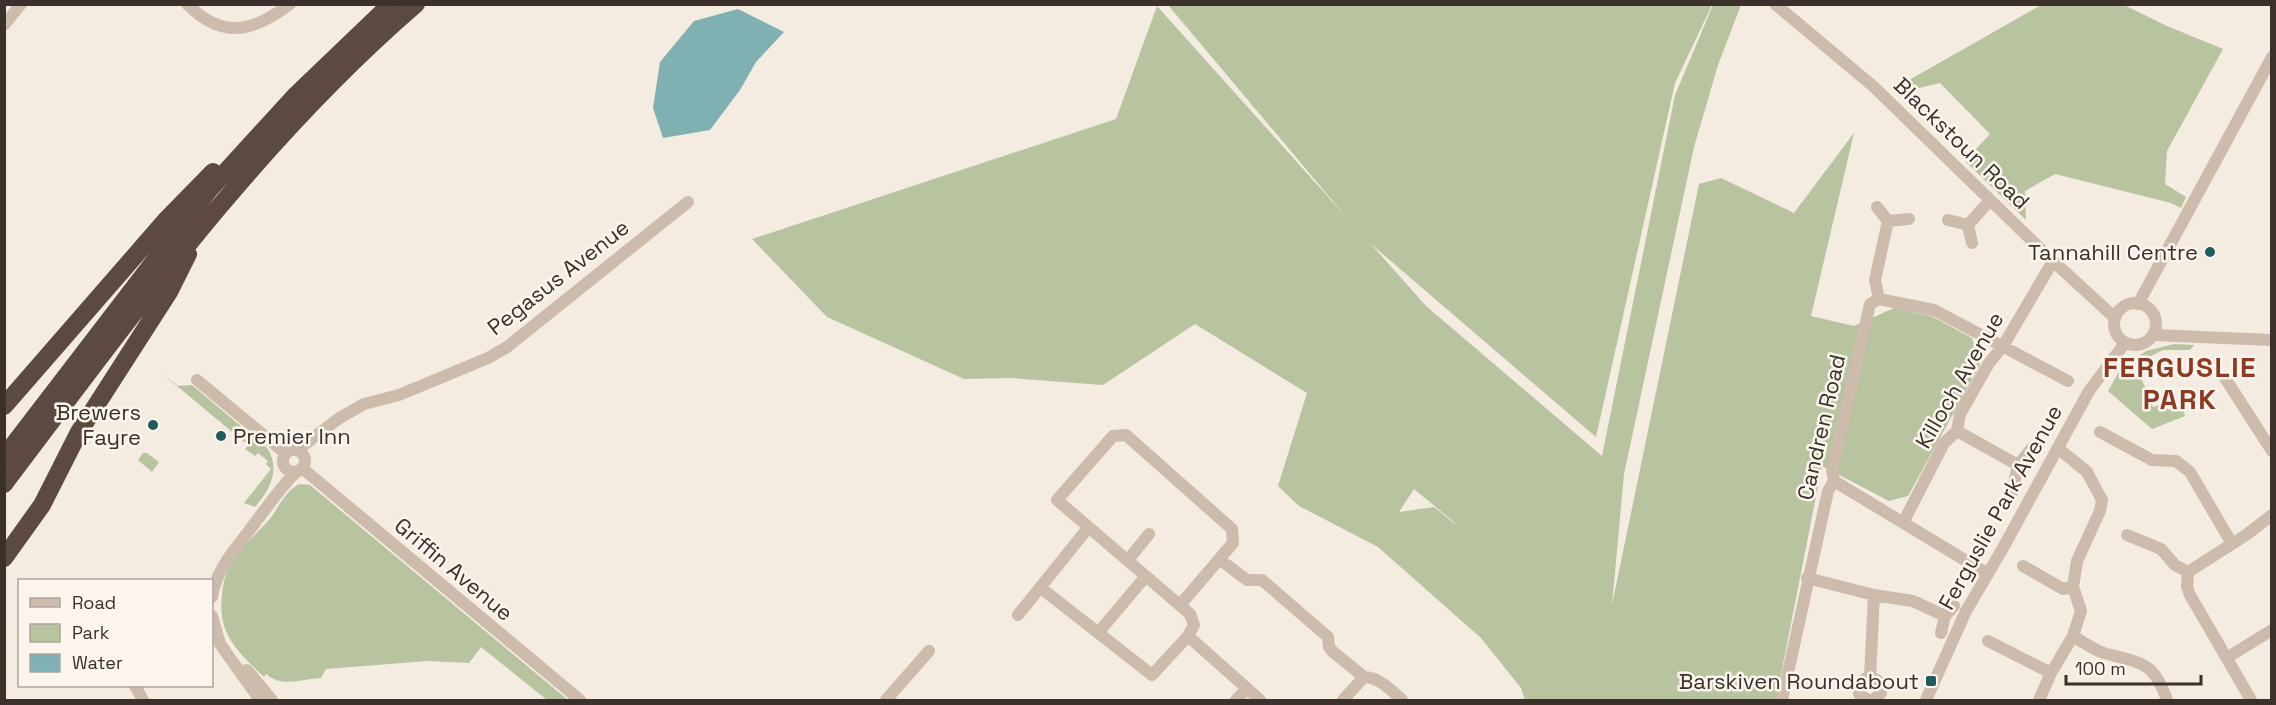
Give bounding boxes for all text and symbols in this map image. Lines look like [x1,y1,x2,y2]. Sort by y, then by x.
street label: Blackstoun Road [1888,71,2036,215]
street label: Pegasus Avenue [481,213,635,341]
place label: Tannahill Centre [2028,238,2198,266]
marker: Tannahill Centre [2203,245,2217,259]
street label: Killoch Avenue [1909,307,2009,453]
district label: FERGUSLIE PARK [2103,349,2257,417]
street label: Candren Road [1791,352,1851,502]
place label: Brewers Fayre [56,398,141,451]
street label: Ferguslie Park Avenue [1932,400,2068,614]
marker: Brewers Fayre [146,418,160,432]
place label: Premier Inn [233,422,351,450]
marker: Premier Inn [214,429,228,443]
street label: Griffin Avenue [389,511,519,627]
legend [18,579,213,687]
text: Road [72,591,116,614]
text: Park [72,621,110,644]
scale bar [2066,648,2201,686]
text: Water [72,651,123,674]
text: 100 m [2075,657,2126,680]
place label: Barskiven Roundabout [1679,667,1919,695]
marker: Barskiven Roundabout [1924,674,1938,688]

